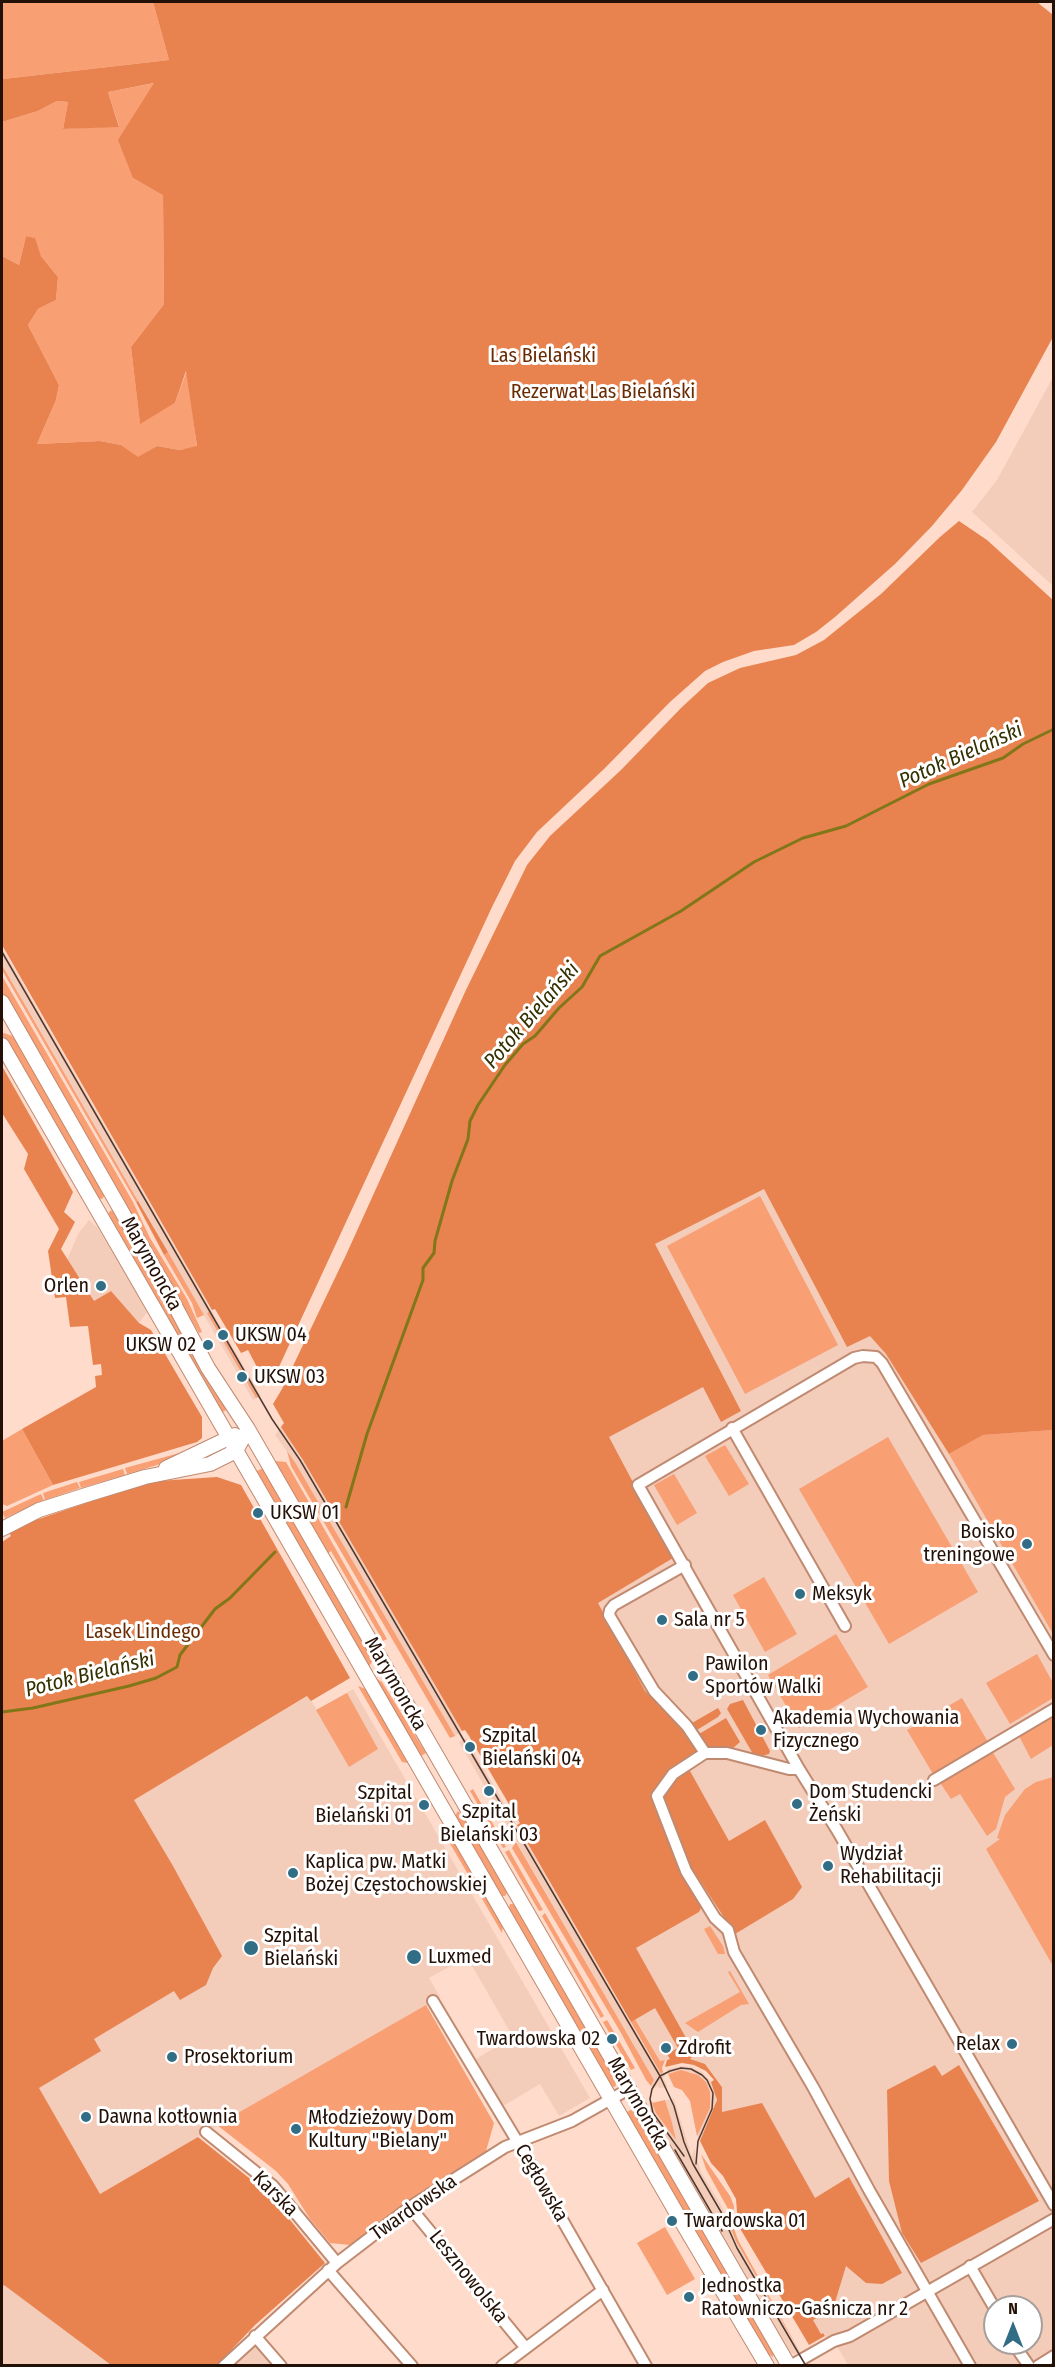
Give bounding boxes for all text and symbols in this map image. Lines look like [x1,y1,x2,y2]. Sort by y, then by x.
park label: Las Bielański [490,344,596,368]
park label: Rezerwat Las Bielański [511,380,695,404]
water label: Potok Bielański [895,718,1027,794]
water label: Potok Bielański [479,958,585,1074]
street label: Marymoncka [115,1213,187,1315]
place label: Orlen [44,1274,89,1298]
marker: Orlen [94,1279,108,1293]
place label: UKSW 04 [235,1323,307,1347]
marker: UKSW 04 [216,1328,230,1342]
place label: UKSW 02 [125,1333,196,1357]
marker: UKSW 02 [201,1338,215,1352]
place label: UKSW 03 [254,1365,325,1389]
marker: UKSW 03 [235,1370,249,1384]
place label: UKSW 01 [270,1501,339,1525]
marker: UKSW 01 [251,1506,265,1520]
place label: Boisko treningowe [923,1520,1015,1567]
marker: Boisko treningowe [1020,1537,1034,1551]
place label: Meksyk [812,1582,872,1606]
marker: Meksyk [793,1587,807,1601]
place label: Sala nr 5 [674,1608,745,1632]
marker: Sala nr 5 [655,1613,669,1627]
park label: Lasek Lindego [85,1620,201,1644]
street label: Marymoncka [359,1633,431,1735]
water label: Potok Bielański [23,1647,157,1703]
place label: Pawilon Sportów Walki [705,1652,821,1699]
marker: Pawilon Sportów Walki [686,1669,700,1683]
place label: Akademia Wychowania Fizycznego [773,1706,959,1753]
marker: Akademia Wychowania Fizycznego [754,1723,768,1737]
place label: Szpital Bielański 04 [482,1724,581,1771]
marker: Szpital Bielański 04 [463,1740,477,1754]
place label: Dom Studencki Żeński [809,1780,932,1827]
place label: Szpital Bielański 01 [315,1781,412,1828]
marker: Szpital Bielański 03 [482,1784,496,1798]
marker: Dom Studencki Żeński [790,1797,804,1811]
marker: Szpital Bielański 01 [417,1798,431,1812]
place label: Szpital Bielański 03 [440,1800,538,1847]
place label: Wydział Rehabilitacji [840,1842,942,1889]
place label: Kaplica pw. Matki Bożej Częstochowskiej [305,1850,487,1897]
marker: Wydział Rehabilitacji [821,1859,835,1873]
marker: Kaplica pw. Matki Bożej Częstochowskiej [286,1866,300,1880]
place label: Szpital Bielański [264,1924,338,1971]
marker: Szpital Bielański [242,1939,260,1957]
place label: Luxmed [428,1945,492,1969]
marker: Luxmed [405,1948,423,1966]
place label: Twardowska 02 [477,2027,600,2051]
marker: Twardowska 02 [605,2032,619,2046]
place label: Relax [956,2032,1000,2056]
place label: Zdrofit [678,2036,732,2060]
marker: Relax [1005,2037,1019,2051]
marker: Zdrofit [659,2041,673,2055]
place label: Prosektorium [184,2045,293,2069]
marker: Prosektorium [165,2050,179,2064]
street label: Marymoncka [602,2053,674,2155]
place label: Dawna kotłownia [98,2105,238,2129]
place label: Młodzieżowy Dom Kultury "Bielany" [308,2106,454,2153]
marker: Dawna kotłownia [79,2110,93,2124]
marker: Młodzieżowy Dom Kultury "Bielany" [289,2122,303,2136]
street label: Cegłowska [509,2140,573,2226]
street label: Karska [247,2166,303,2222]
street label: Twardowska [366,2170,462,2246]
place label: Twardowska 01 [684,2209,806,2233]
marker: Twardowska 01 [665,2214,679,2228]
street label: Lesznowolska [423,2226,513,2328]
place label: Jednostka Ratowniczo-Gaśnicza nr 2 [701,2274,908,2321]
marker: Jednostka Ratowniczo-Gaśnicza nr 2 [682,2290,696,2304]
north arrow [983,2295,1043,2355]
text: N [1008,2299,1018,2318]

